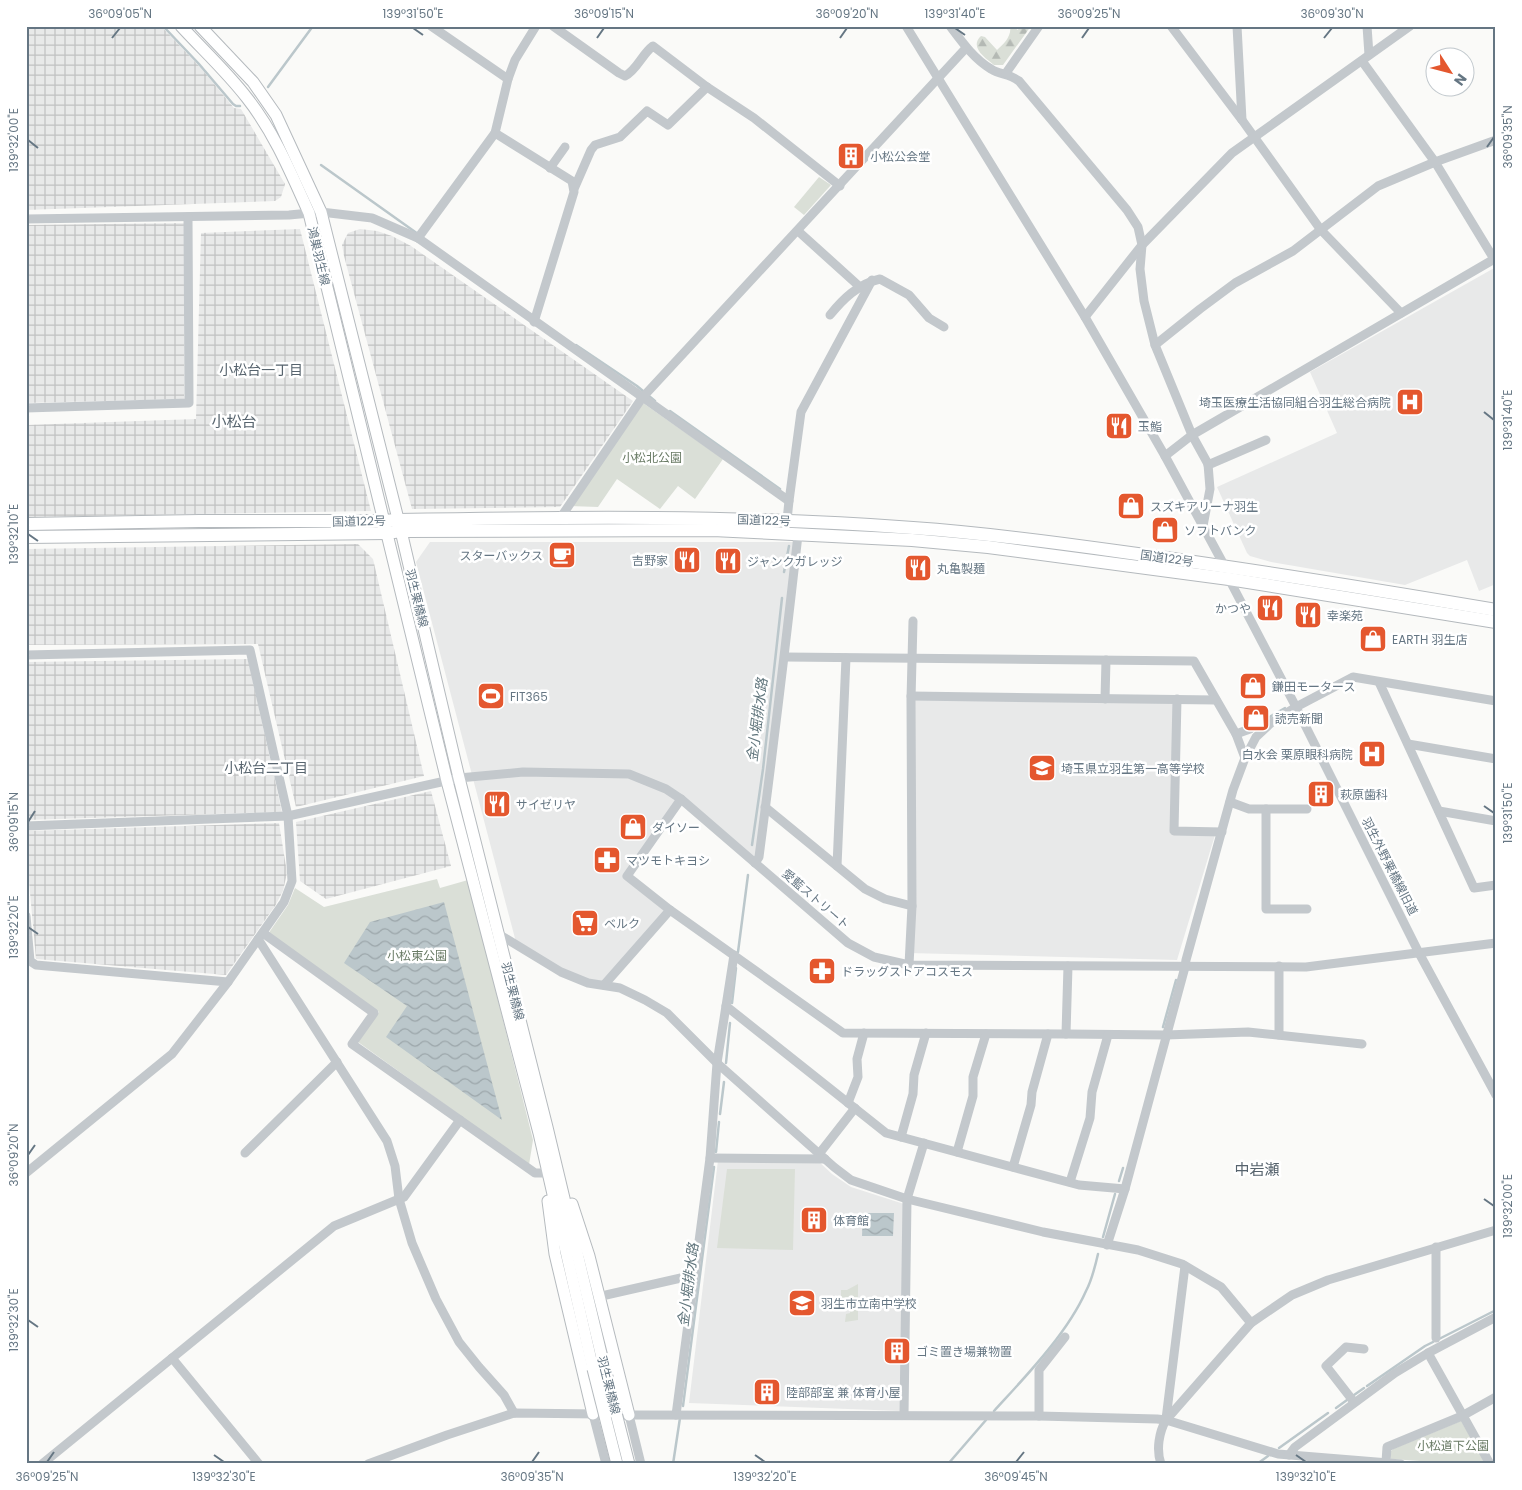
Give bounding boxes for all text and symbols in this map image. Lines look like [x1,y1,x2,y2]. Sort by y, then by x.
text: 36°09'05"N [88,5,152,22]
text: 139°31'50"E [383,5,443,22]
text: 36°09'15"N [574,5,634,22]
text: 36°09'20"N [816,5,879,22]
text: 139°31'40"E [925,5,985,22]
text: 36°09'25"N [1058,5,1121,22]
text: 36°09'30"N [1300,5,1364,22]
north arrow [1424,48,1474,98]
text: N [1449,70,1472,90]
text: 36°09'35"N [1499,105,1516,169]
text: 139°32'00"E [5,108,22,172]
building icon: 小松公会堂 [836,141,866,171]
place label: 小松公会堂 [870,148,930,165]
street label: 鴻巣羽生線 [304,225,334,287]
district label: 小松台一丁目 [219,360,303,380]
hospital icon: 埼玉医療生活協同組合羽生総合病院 [1395,387,1425,417]
text: 139°31'40"E [1499,390,1516,450]
place label: 埼玉医療生活協同組合羽生総合病院 [1199,394,1391,411]
district label: 小松台 [211,411,257,432]
restaurant icon: 玉鮨 [1104,411,1134,441]
place label: 玉鮨 [1138,418,1162,435]
park label: 小松北公園 [622,449,682,466]
shop icon: スズキアリーナ羽生 [1116,491,1146,521]
place label: スズキアリーナ羽生 [1150,498,1258,515]
text: 139°32'10"E [5,504,22,564]
street label: 国道122号 [737,511,791,529]
street label: 国道122号 [332,512,386,530]
shop icon: ソフトバンク [1150,515,1180,545]
place label: ソフトバンク [1184,522,1257,539]
cafe icon: スターバックス [547,540,577,570]
restaurant icon: 吉野家 [672,545,702,575]
restaurant icon: ジャンクガレッジ [713,546,743,576]
street label: 国道122号 [1139,546,1195,570]
place label: スターバックス [459,547,543,564]
place label: 吉野家 [632,552,668,569]
place label: ジャンクガレッジ [747,553,842,570]
restaurant icon: 丸亀製麺 [903,553,933,583]
place label: 丸亀製麺 [937,560,985,577]
street label: 羽生栗橋線 [401,567,433,629]
restaurant icon: かつや [1255,593,1285,623]
place label: かつや [1215,600,1251,617]
restaurant icon: 幸楽苑 [1293,600,1323,630]
place label: 幸楽苑 [1327,607,1363,624]
shop icon: EARTH 羽生店 [1358,624,1388,654]
place label: EARTH 羽生店 [1392,631,1468,648]
shop icon: 鎌田モータース [1238,671,1268,701]
water label: 金小堀排水路 [742,676,772,763]
place label: 鎌田モータース [1272,678,1355,695]
sports icon: FIT365 [476,681,506,711]
place label: FIT365 [510,688,548,705]
shop icon: 読売新聞 [1241,703,1271,733]
place label: 読売新聞 [1275,710,1323,727]
hospital icon: 白水会 栗原眼科病院 [1357,739,1387,769]
place label: 白水会 栗原眼科病院 [1242,746,1353,763]
school or university icon: 埼玉県立羽生第一高等学校 [1027,753,1057,783]
district label: 小松台二丁目 [224,758,308,778]
place label: 埼玉県立羽生第一高等学校 [1061,760,1205,777]
building icon: 萩原歯科 [1306,779,1336,809]
text: 139°31'50"E [1499,783,1516,843]
place label: 萩原歯科 [1340,786,1388,803]
restaurant icon: サイゼリヤ [482,789,512,819]
text: 36°09'15"N [5,792,22,852]
place label: サイゼリヤ [516,796,576,813]
shop icon: ダイソー [618,812,648,842]
street label: 羽生外野栗橋線旧道 [1358,814,1422,918]
place label: ダイソー [652,819,700,836]
pharmacy icon: マツモトキヨシ [592,845,622,875]
place label: マツモトキヨシ [626,852,710,869]
street label: 愛藍ストリート [779,865,853,933]
text: 139°32'20"E [5,895,22,959]
supermarket icon: ベルク [570,908,600,938]
place label: ベルク [604,915,640,932]
park label: 小松東公園 [387,947,447,964]
pharmacy icon: ドラッグストアコスモス [807,956,837,986]
street label: 羽生栗橋線 [497,960,529,1022]
place label: ドラッグストアコスモス [841,963,973,980]
text: 36°09'20"N [5,1124,22,1187]
district label: 中岩瀬 [1234,1159,1280,1180]
text: 139°32'00"E [1499,1174,1516,1238]
building icon: 体育館 [799,1205,829,1235]
place label: 体育館 [833,1212,869,1229]
water label: 金小堀排水路 [673,1241,703,1328]
text: 139°32'30"E [5,1288,22,1352]
school or university icon: 羽生市立南中学校 [787,1288,817,1318]
place label: 羽生市立南中学校 [821,1295,917,1312]
building icon: ゴミ置き場兼物置 [882,1336,912,1366]
place label: ゴミ置き場兼物置 [916,1343,1012,1360]
street label: 羽生栗橋線 [593,1354,625,1416]
building icon: 陸部部室 兼 体育小屋 [752,1377,782,1407]
place label: 陸部部室 兼 体育小屋 [786,1384,900,1401]
park label: 小松道下公園 [1417,1437,1489,1454]
text: 36°09'25"N [16,1468,79,1485]
text: 139°32'30"E [192,1468,256,1485]
text: 36°09'35"N [500,1468,564,1485]
text: 139°32'20"E [733,1468,797,1485]
text: 36°09'45"N [984,1468,1048,1485]
text: 139°32'10"E [1276,1468,1336,1485]

